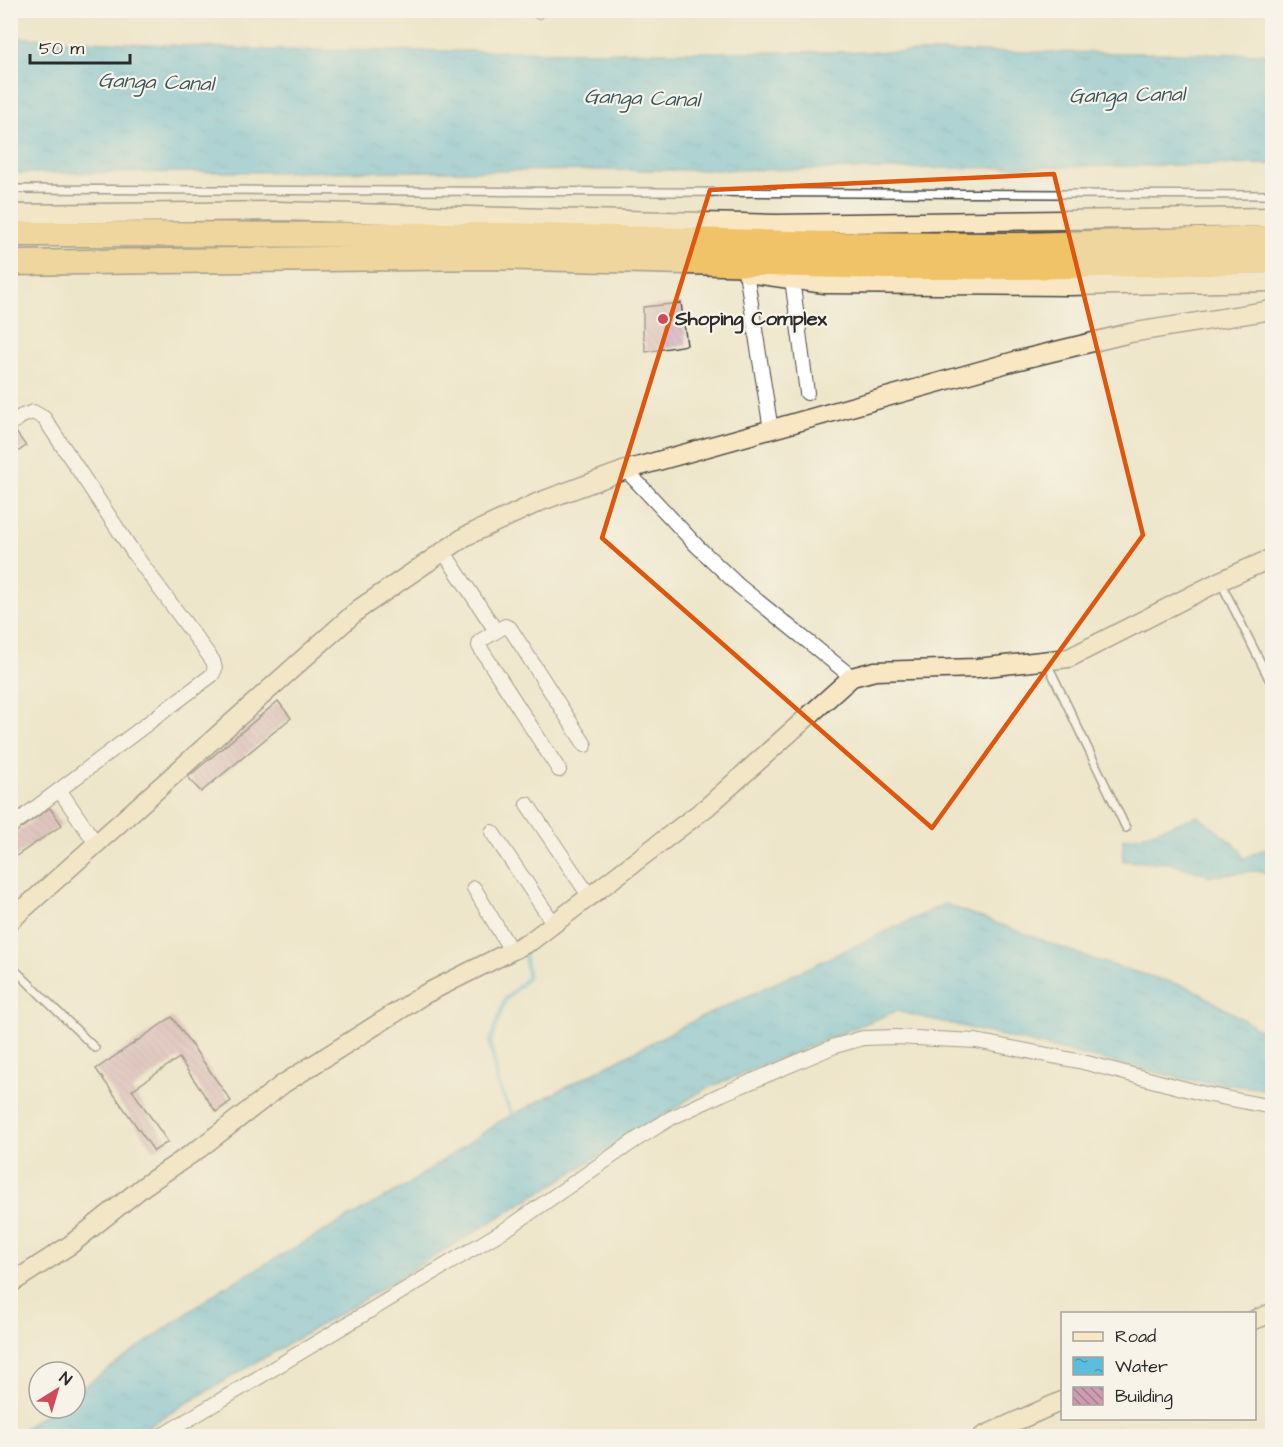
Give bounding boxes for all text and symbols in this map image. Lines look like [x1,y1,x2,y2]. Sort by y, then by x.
scale bar [30,27,130,65]
text: 50 m [39,36,84,61]
water label: Ganga Canal [98,65,217,100]
water label: Ganga Canal [1069,79,1188,112]
water label: Ganga Canal [584,81,703,116]
place label: Shoping Complex [674,305,828,334]
marker: Shoping Complex [656,312,670,326]
legend [1061,1312,1256,1420]
text: Road [1115,1324,1156,1349]
text: Water [1115,1354,1168,1379]
north arrow [27,1360,87,1420]
text: N [55,1367,76,1391]
text: Building [1115,1384,1173,1410]

